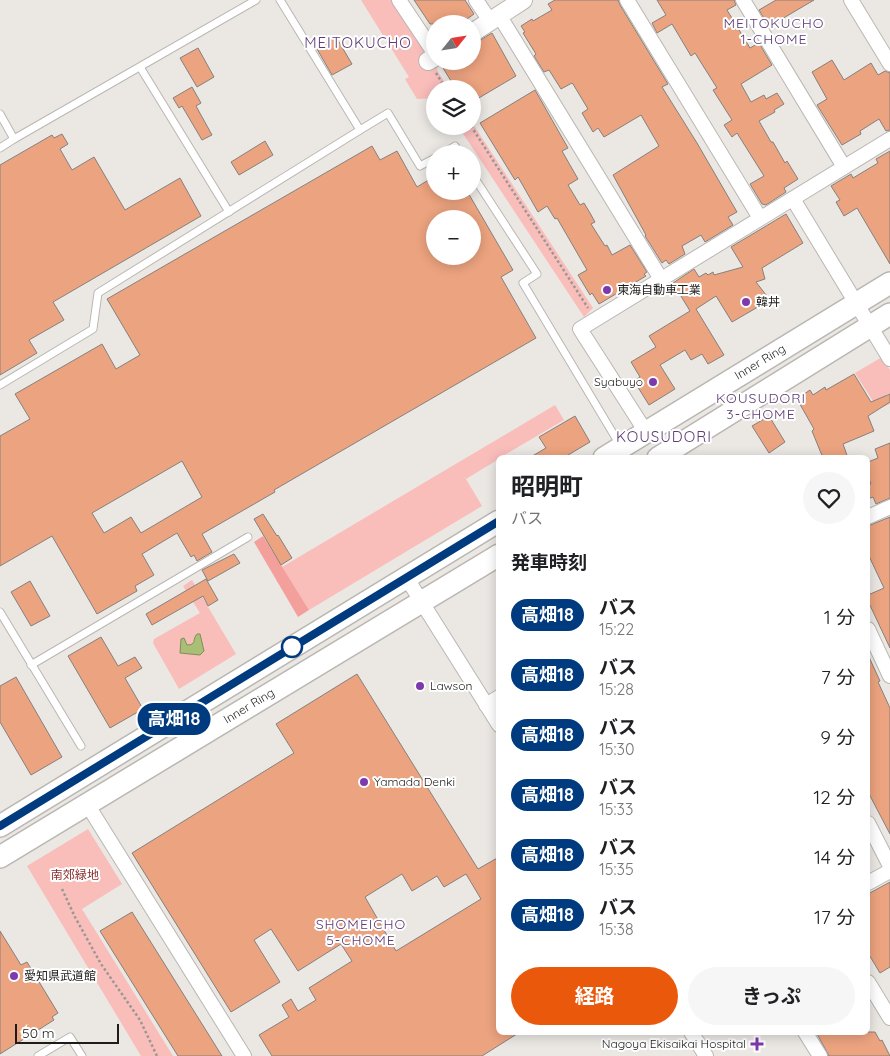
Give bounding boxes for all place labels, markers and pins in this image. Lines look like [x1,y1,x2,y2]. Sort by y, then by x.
place label: 東海自動車工業 [617,282,701,297]
marker: 東海自動車工業 [601,284,613,296]
place label: 韓丼 [756,294,780,309]
marker: 韓丼 [740,296,752,308]
place label: Syabuyo [594,374,643,389]
marker: Syabuyo [647,376,659,388]
unlabelled marker [281,636,303,658]
place label: Lawson [430,678,472,693]
marker: Lawson [414,680,426,692]
place label: Yamada Denki [374,774,455,789]
marker: Yamada Denki [358,776,370,788]
place label: 愛知県武道館 [24,968,96,983]
marker: 愛知県武道館 [8,970,20,982]
place label: Nagoya Ekisaikai Hospital [602,1036,746,1051]
marker: Nagoya Ekisaikai Hospital [750,1037,764,1051]

